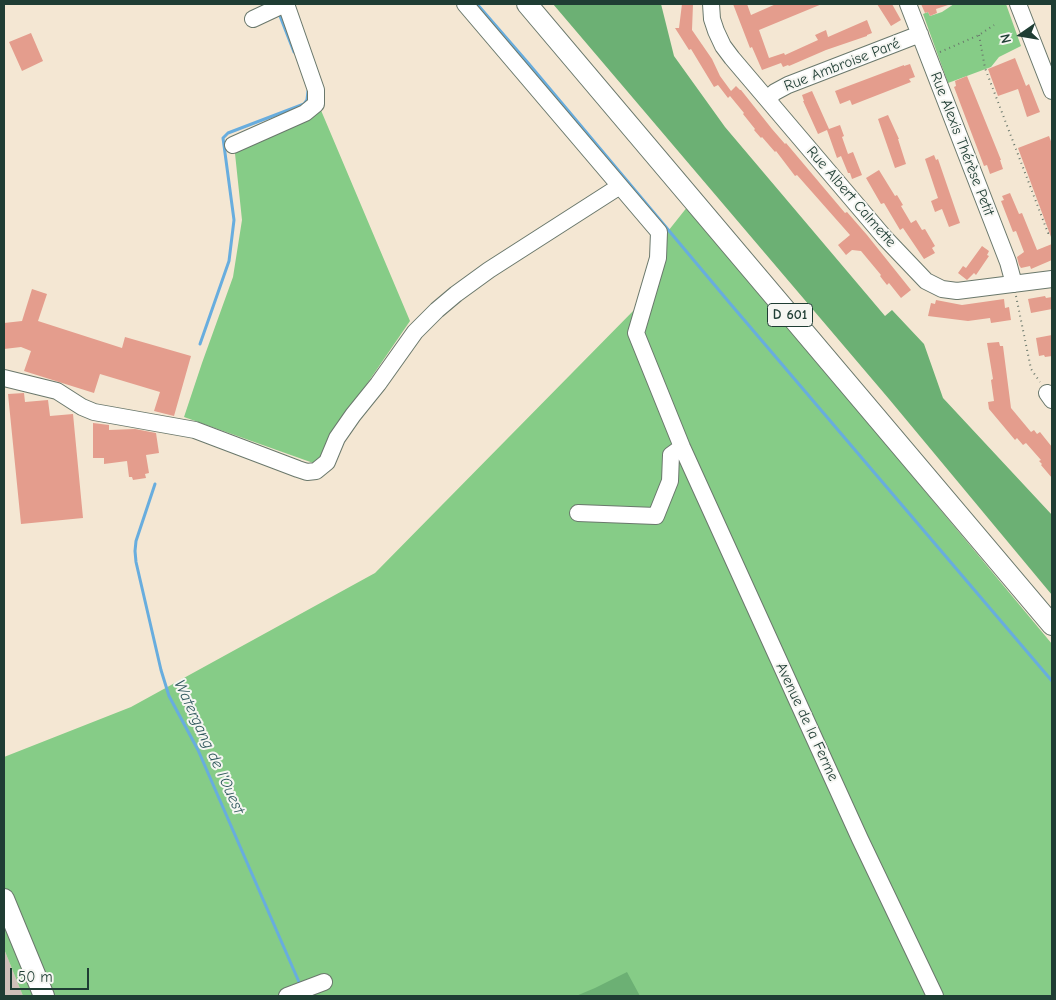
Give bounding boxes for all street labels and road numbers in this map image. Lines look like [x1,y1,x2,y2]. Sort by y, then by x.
street label: Rue Ambroise Paré [782,35,902,95]
street label: Rue Alexis Thérèse Petit [926,69,998,219]
street label: Rue Albert Calmette [802,143,900,251]
road number: D 601 [768,304,812,326]
street label: Avenue de la Ferme [772,660,842,784]

